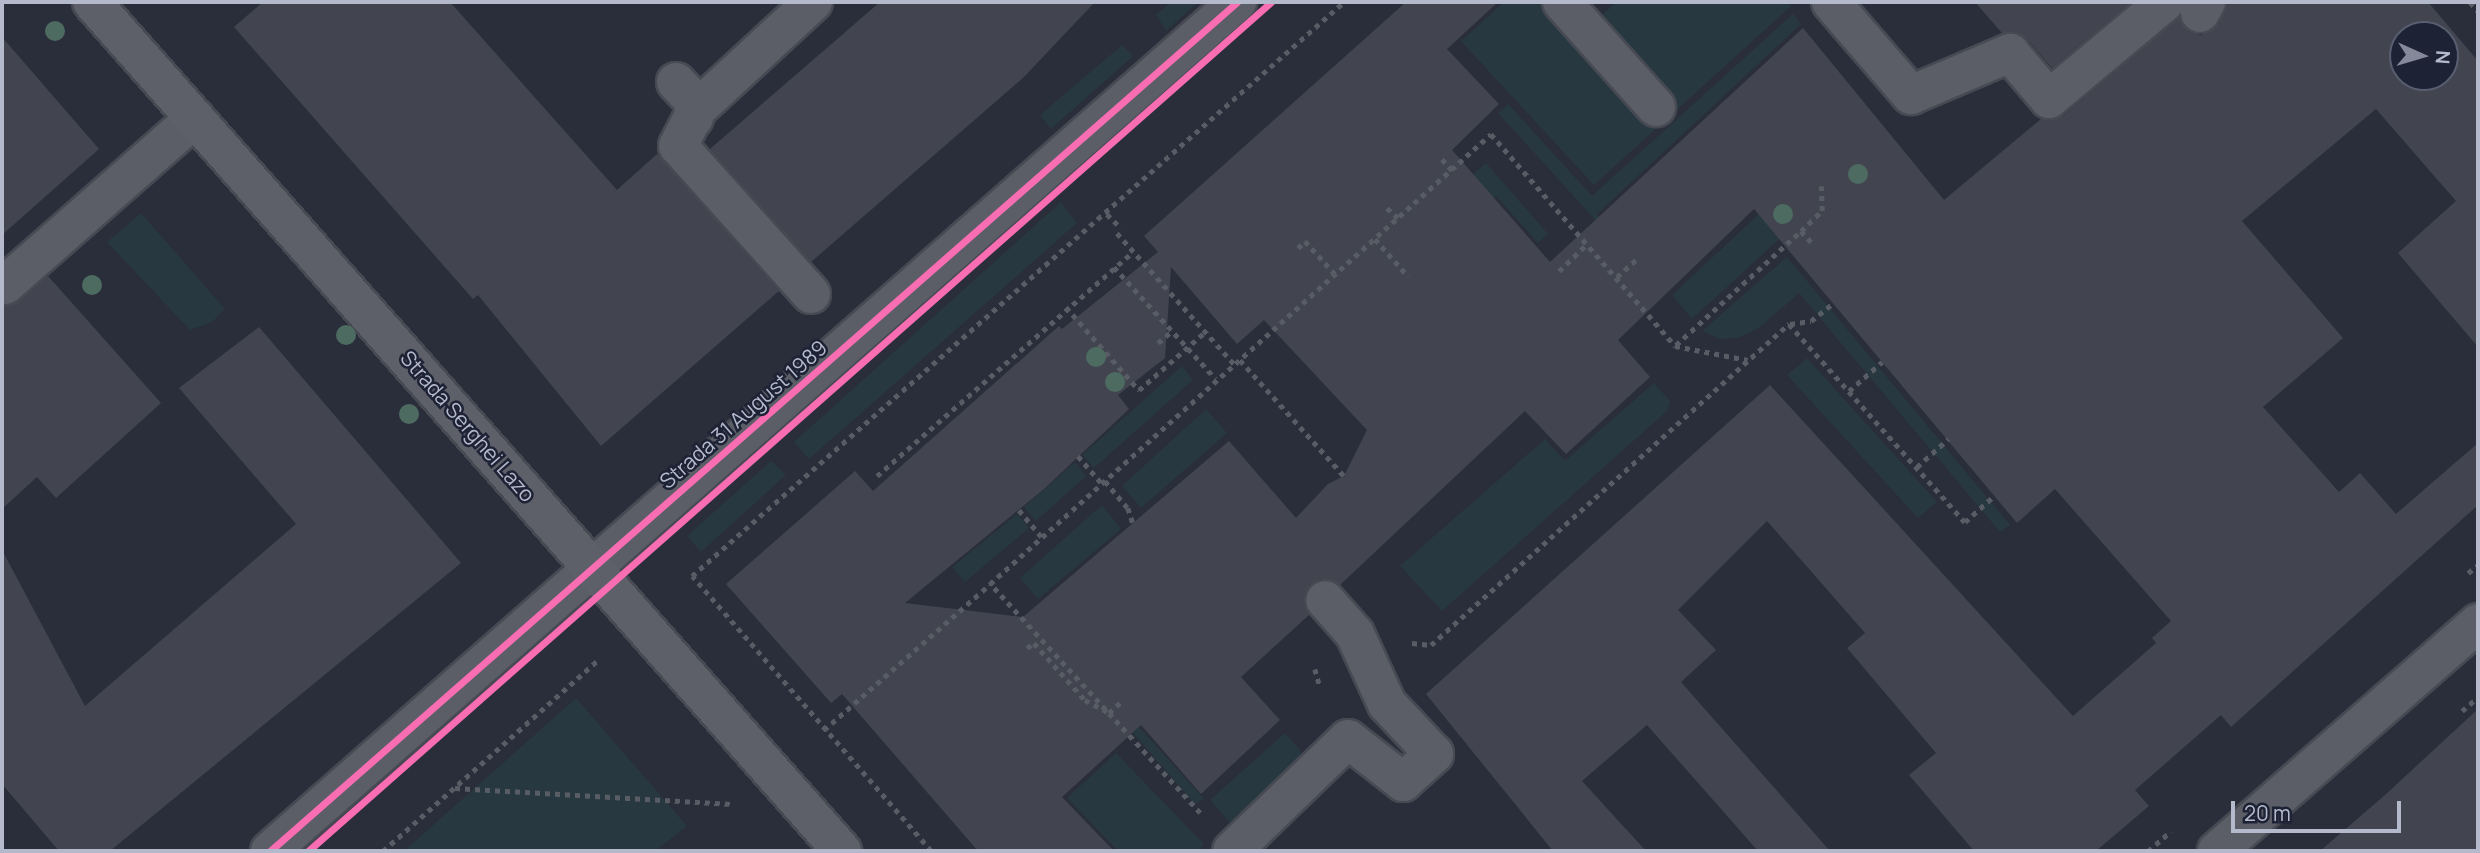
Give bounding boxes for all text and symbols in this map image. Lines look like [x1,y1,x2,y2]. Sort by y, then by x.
north arrow [2389,21,2459,91]
text: N [2430,50,2456,65]
street label: Strada 31 August 1989 [654,335,832,493]
street label: Strada Serghei Lazo [395,345,541,507]
scale bar [2235,786,2405,830]
text: 20 m [2244,799,2291,827]

